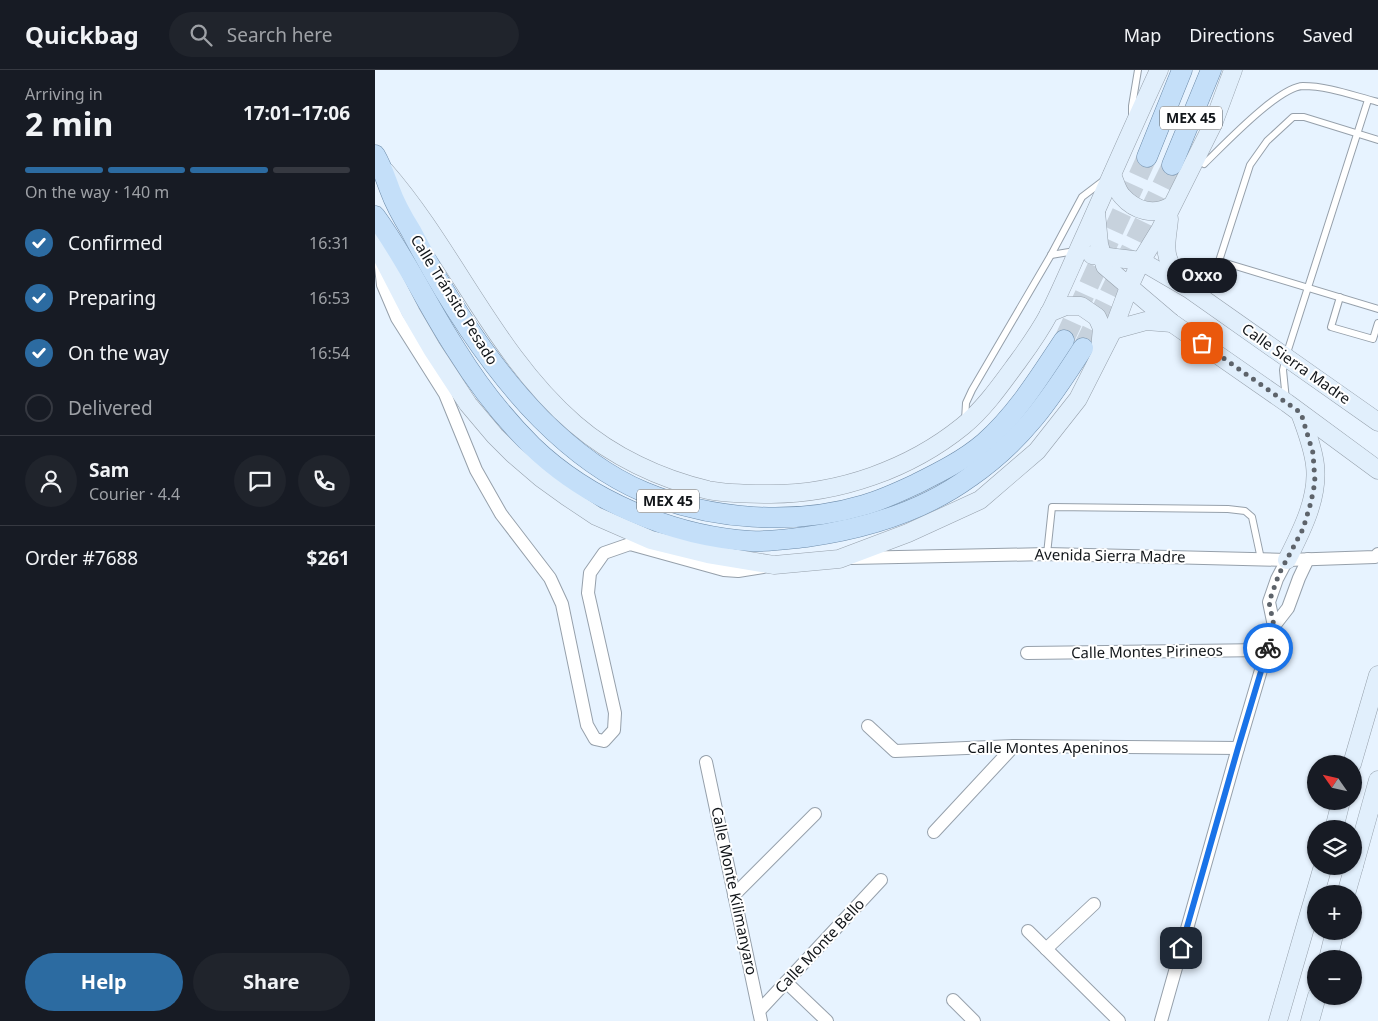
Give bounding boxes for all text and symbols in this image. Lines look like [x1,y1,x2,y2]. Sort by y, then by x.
search box [169,12,519,57]
text: Quickbag [25,18,139,51]
icon: search [187,21,215,49]
text: Search here [227,22,332,48]
text: Map [1124,23,1161,47]
text: Directions [1189,23,1275,47]
text: Saved [1303,23,1353,47]
text: Arriving in [25,83,103,105]
text: 17:01–17:06 [243,100,350,126]
text: 2 min [25,102,113,145]
road number: MEX 45 [1160,106,1222,129]
text: On the way · 140 m [25,181,169,203]
icon: check [25,229,53,257]
text: Confirmed [68,230,163,256]
street label: Calle Tránsito Pesado [407,231,503,368]
text: 16:31 [309,232,350,254]
callout: Oxxo [1167,258,1237,293]
text: Oxxo [1182,264,1222,286]
icon: check [25,284,53,312]
text: Preparing [68,285,156,311]
text: 16:53 [309,287,350,309]
street label: Calle Sierra Madre [1238,318,1355,408]
pin [1181,322,1223,364]
icon: bag [1188,329,1216,357]
icon: check [25,339,53,367]
text: On the way [68,340,169,366]
text: 16:54 [309,342,350,364]
text: Delivered [68,395,153,421]
button: person [25,455,77,507]
button: chat [234,455,286,507]
button: phone [298,455,350,507]
text: Sam [89,457,129,483]
text: Courier · 4.4 [89,483,180,505]
road number: MEX 45 [637,490,699,512]
street label: Avenida Sierra Madre [1034,544,1186,566]
text: Order #7688 [25,545,138,571]
text: $261 [307,545,350,571]
courier [1243,623,1293,673]
icon: bike [1254,634,1282,662]
street label: Calle Montes Pirineos [1071,640,1223,662]
street label: Calle Montes Apeninos [968,737,1128,757]
north arrow [1307,755,1363,810]
map controls [1307,755,1362,1005]
street label: Calle Monte Kilimanyaro [707,805,763,977]
button: layers [1307,820,1362,875]
button: + [1307,885,1362,940]
street label: Calle Monte Bello [770,894,868,997]
pin [1160,927,1202,969]
icon: home [1167,934,1195,962]
button: − [1307,950,1362,1005]
button: Help [25,953,183,1011]
button: Share [193,953,350,1011]

